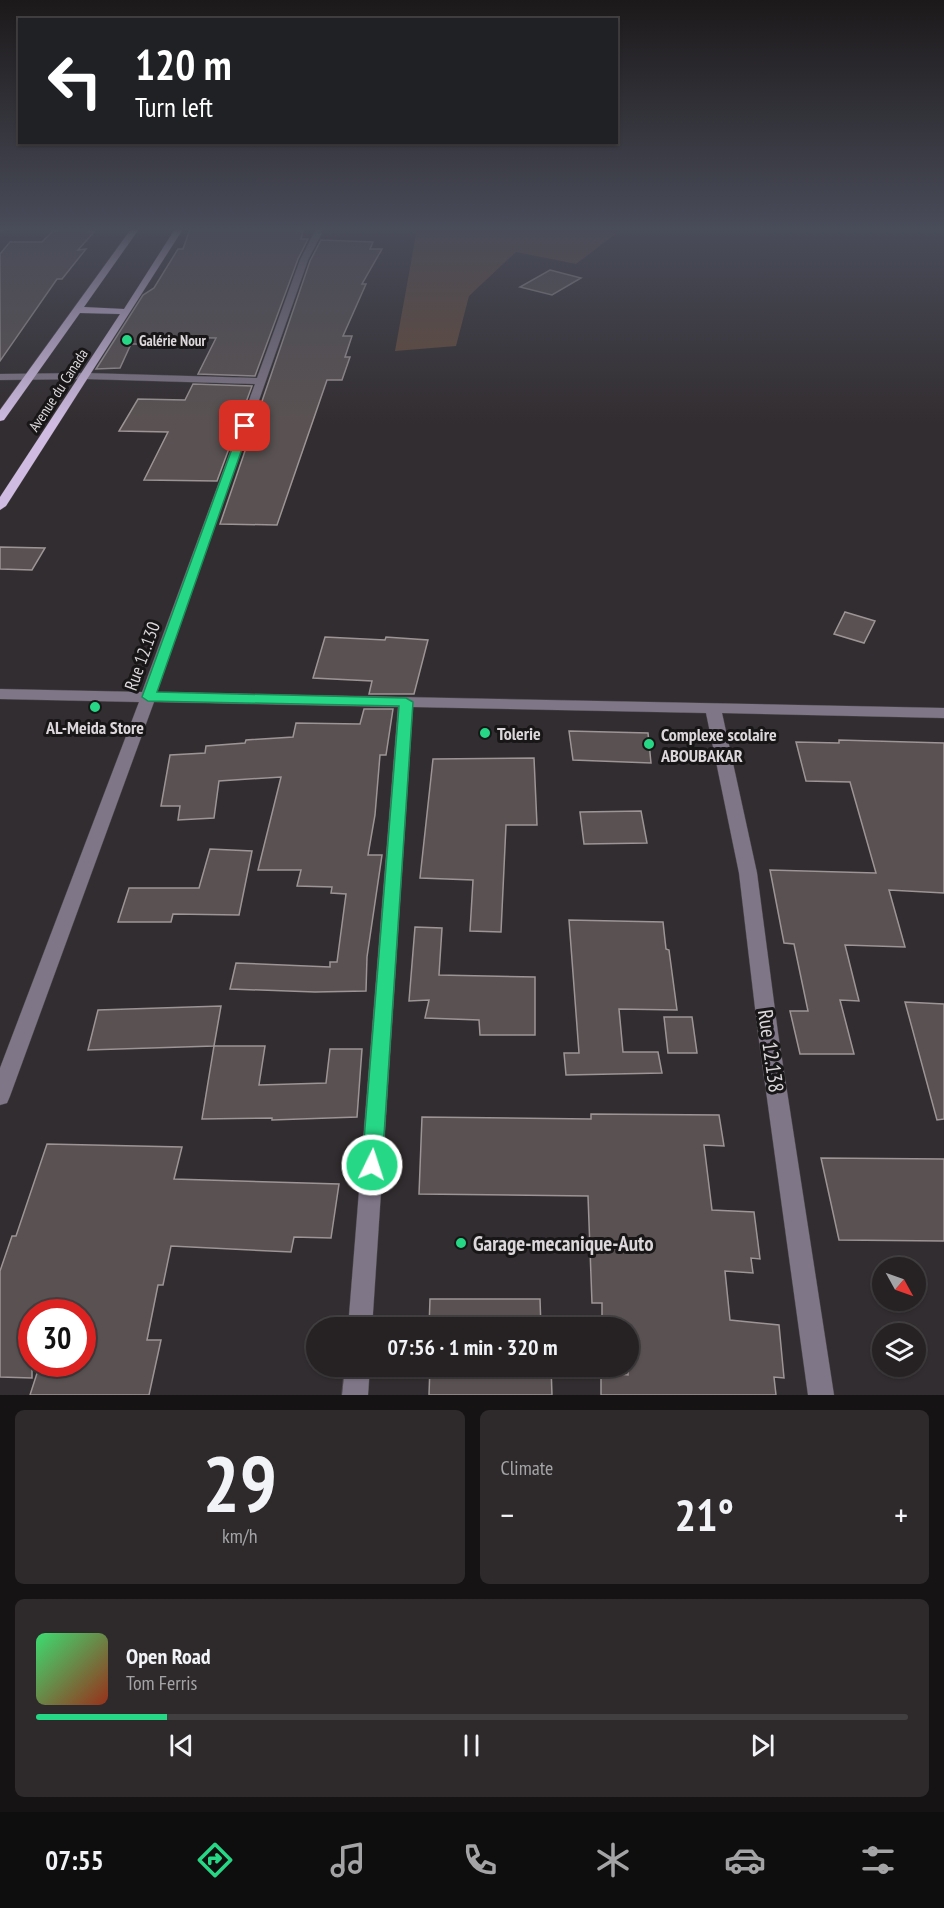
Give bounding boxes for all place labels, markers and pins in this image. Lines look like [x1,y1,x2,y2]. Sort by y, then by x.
place label: Galérie Nour [139,331,207,350]
marker: Galérie Nour [120,333,134,347]
pin [219,400,270,451]
marker: AL-Meida Store [88,700,102,714]
place label: AL-Meida Store [45,716,144,739]
place label: Tolerie [497,722,541,745]
place label: Complexe scolaire ABOUBAKAR [660,723,777,767]
marker: Tolerie [478,726,492,740]
marker: Complexe scolaire ABOUBAKAR [642,737,656,751]
place label: Garage-mecanique-Auto [473,1230,654,1257]
marker: Garage-mecanique-Auto [454,1236,468,1250]

